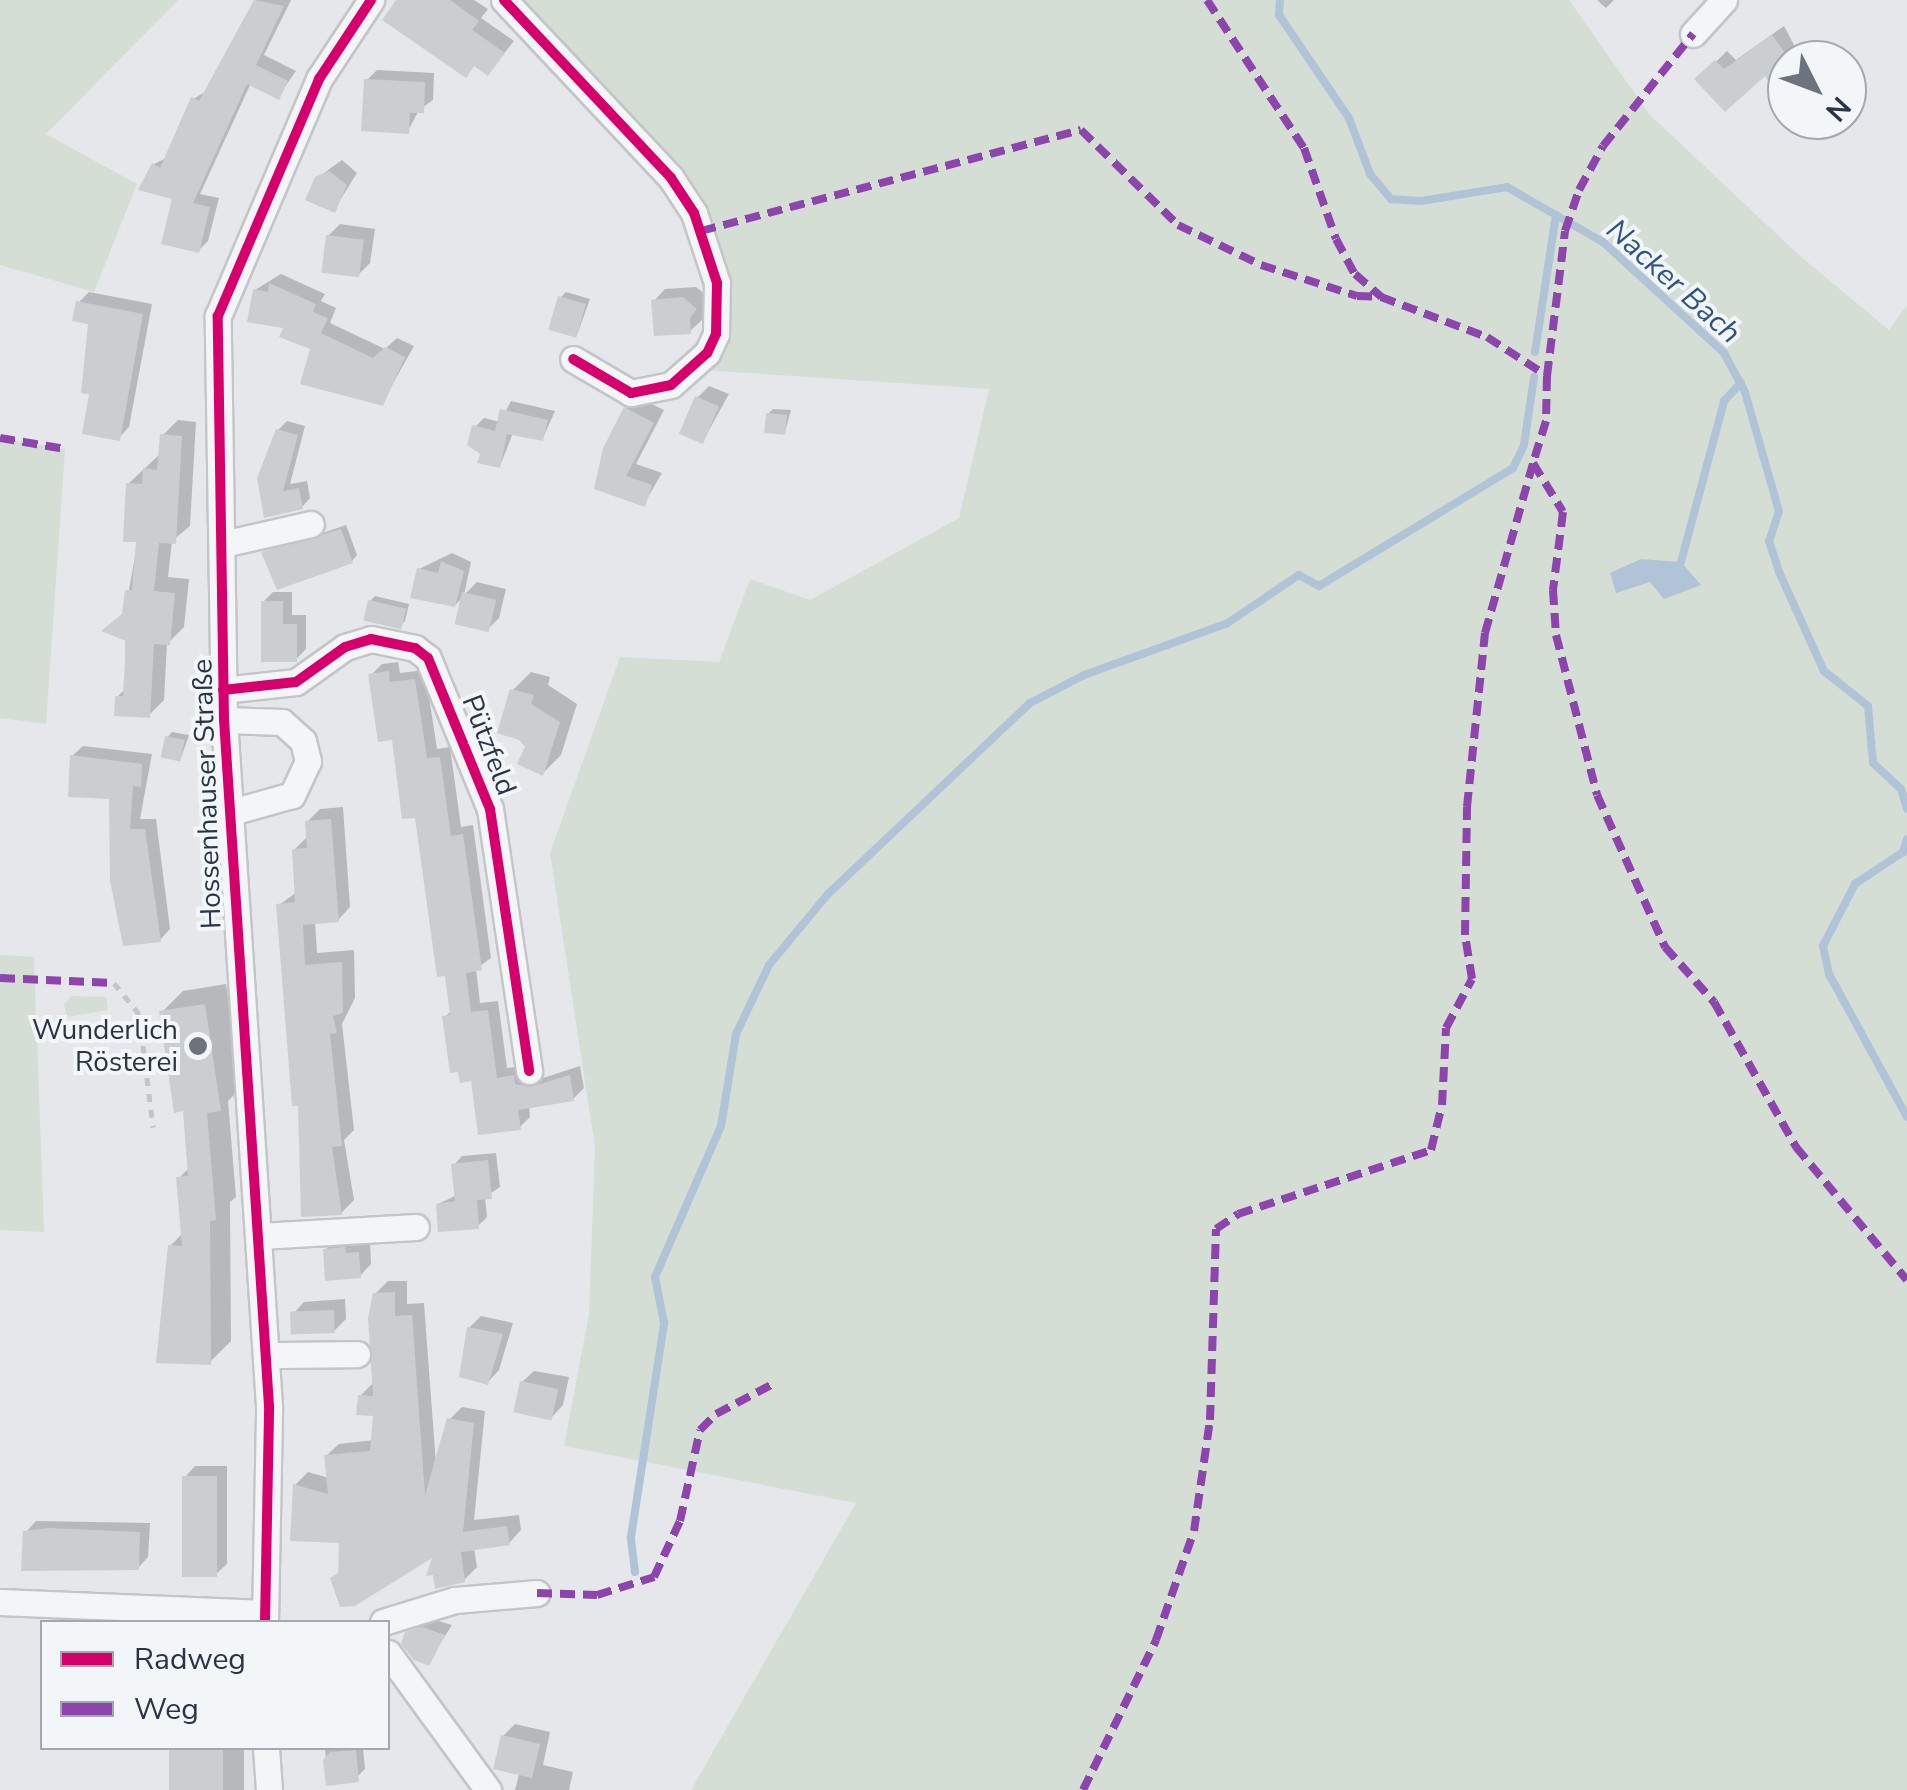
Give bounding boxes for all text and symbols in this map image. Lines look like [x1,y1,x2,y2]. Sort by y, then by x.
north arrow [1767,40,1867,140]
text: N [1817,88,1859,129]
water label: Nacker Bach [1598,212,1748,352]
street label: Hossenhauser Straße [185,658,229,930]
street label: Pützfeld [455,690,523,800]
place label: Wunderlich Rösterei [32,1013,178,1079]
marker: Wunderlich Rösterei [187,1035,209,1057]
legend [40,1620,390,1750]
text: Radweg [134,1639,246,1680]
text: Weg [134,1689,199,1730]

